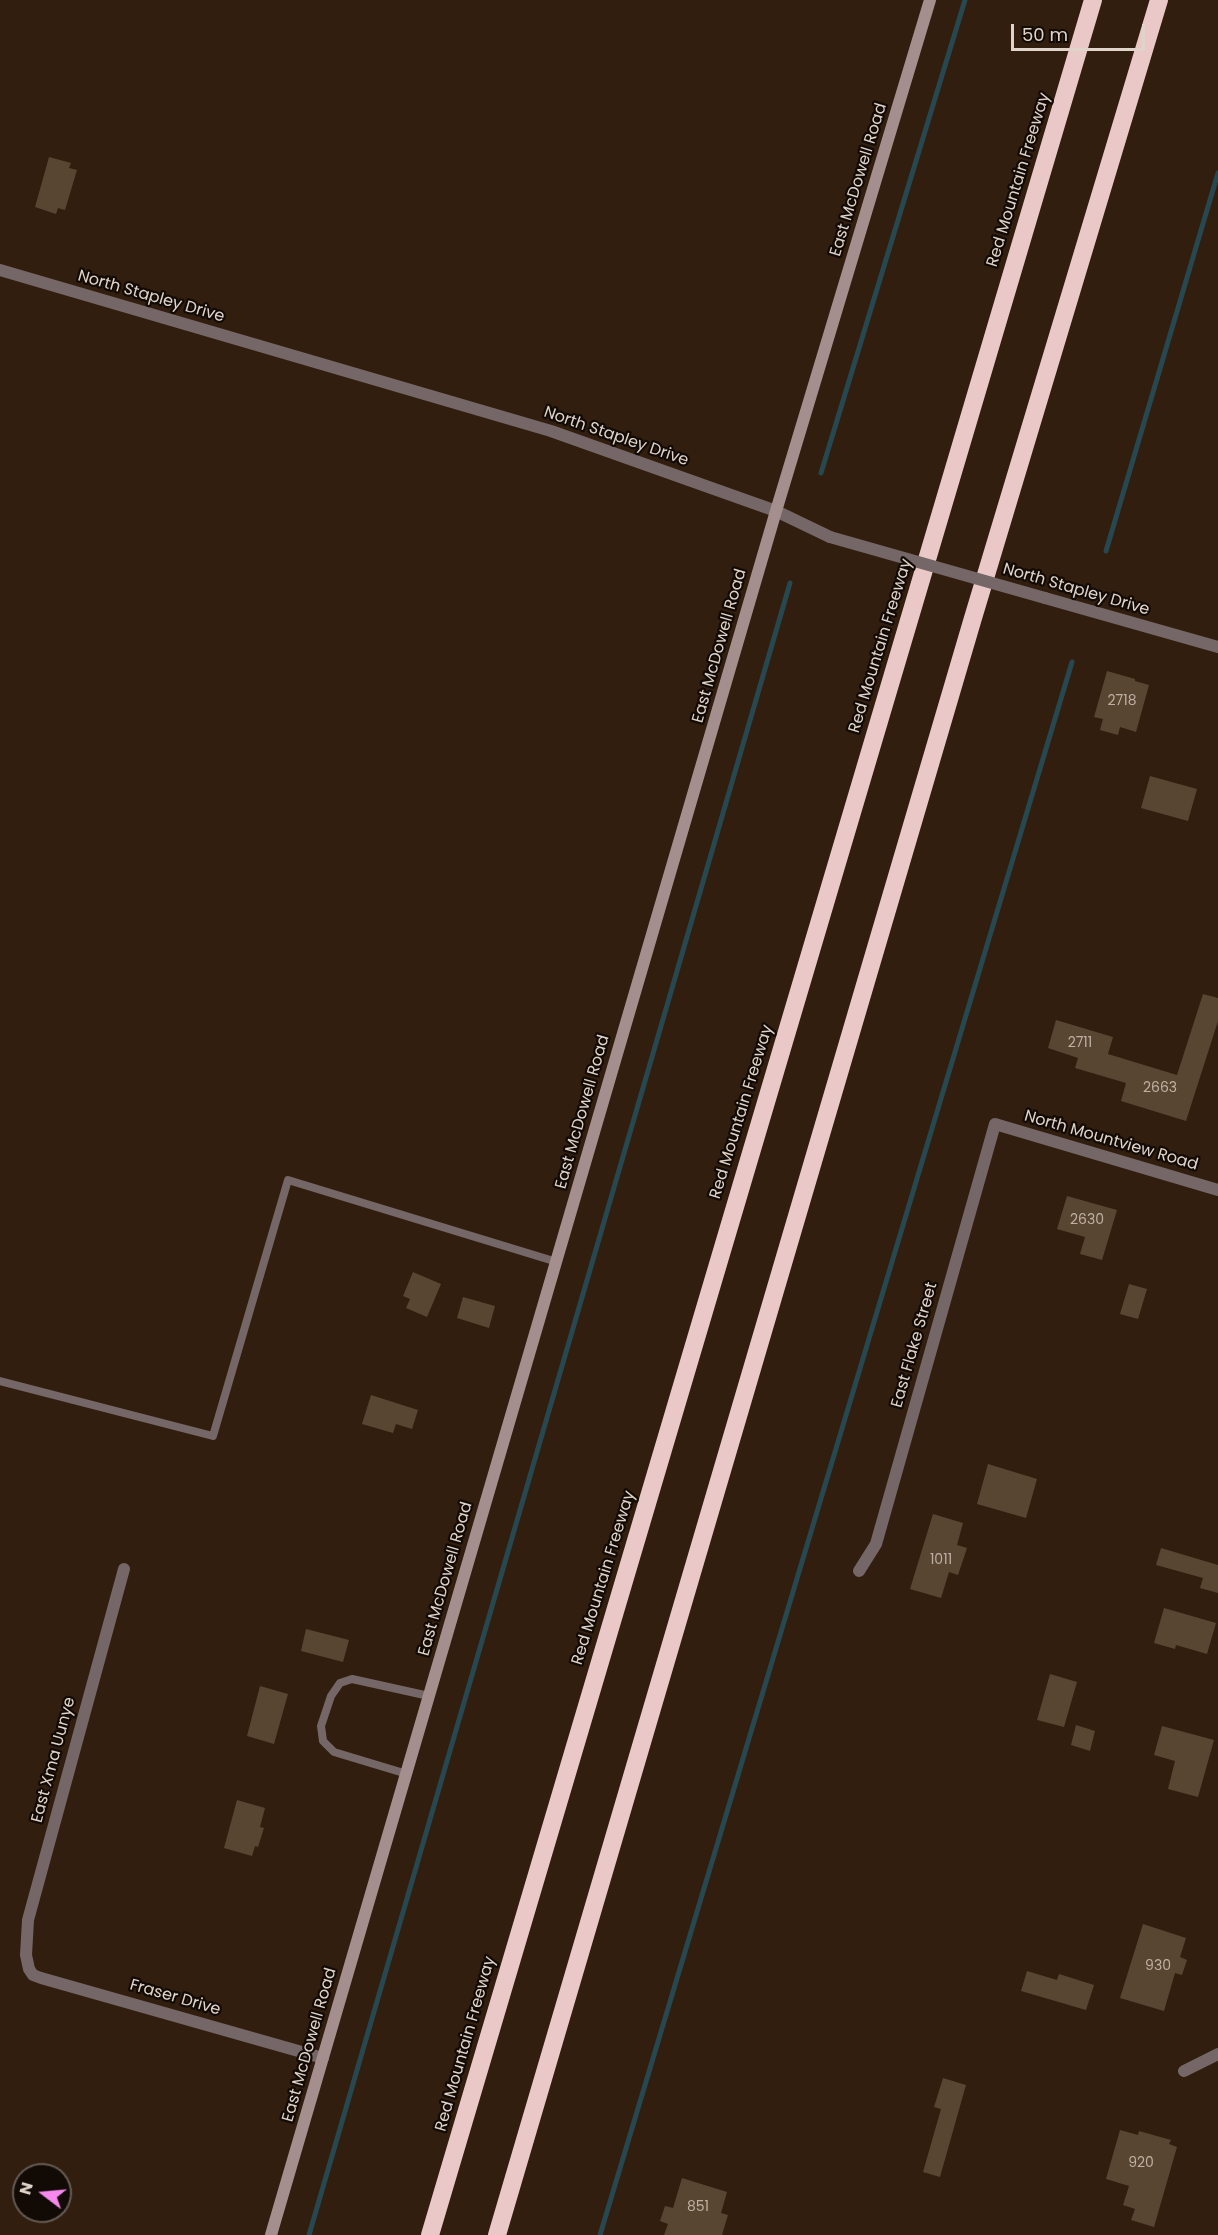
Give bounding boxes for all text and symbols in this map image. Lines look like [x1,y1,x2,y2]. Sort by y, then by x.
scale bar [1014,12,1148,50]
text: 50 m [1022,22,1068,47]
street label: Red Mountain Freeway [983,91,1055,269]
street label: East McDowell Road [827,101,891,259]
street label: North Stapley Drive [75,267,227,327]
street label: North Stapley Drive [541,403,691,471]
street label: Red Mountain Freeway [845,557,917,735]
street label: North Stapley Drive [1000,560,1152,620]
street label: East McDowell Road [689,567,751,725]
house number: 2718 [1107,693,1137,709]
street label: Red Mountain Freeway [706,1023,778,1201]
street label: East McDowell Road [552,1033,614,1191]
house number: 2711 [1068,1035,1092,1051]
house number: 2663 [1143,1080,1177,1096]
street label: North Mountview Road [1022,1107,1200,1175]
house number: 2630 [1070,1212,1104,1228]
street label: East Flake Street [888,1280,942,1410]
street label: Red Mountain Freeway [568,1489,640,1667]
street label: East McDowell Road [415,1500,477,1658]
house number: 1011 [930,1552,952,1568]
street label: East Xma Uunye [28,1695,80,1825]
street label: Red Mountain Freeway [432,1954,500,2134]
house number: 930 [1145,1958,1171,1974]
street label: East McDowell Road [279,1966,341,2124]
street label: Fraser Drive [127,1976,223,2020]
house number: 920 [1128,2155,1154,2171]
north arrow [12,2163,72,2223]
text: N [13,2179,39,2197]
house number: 851 [687,2199,709,2215]

